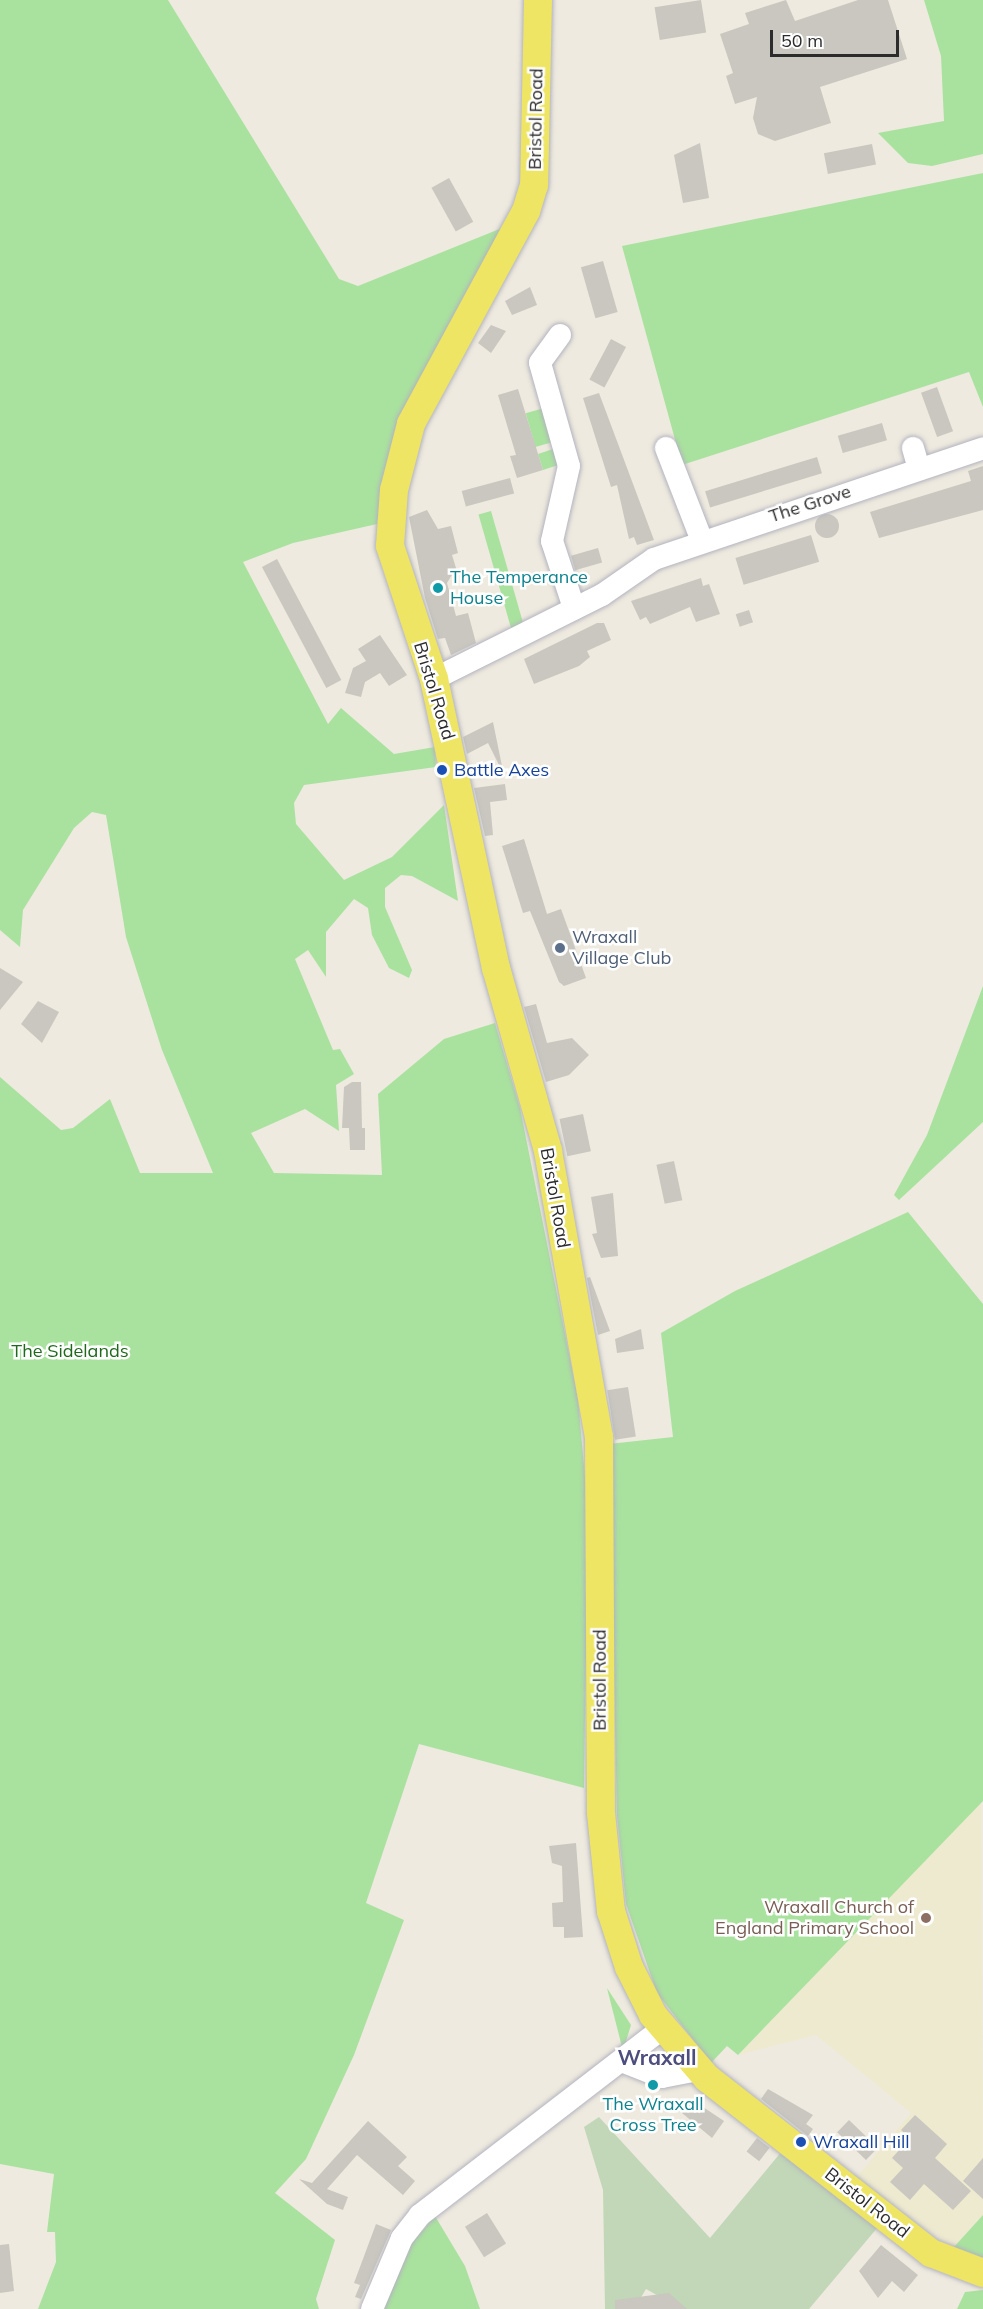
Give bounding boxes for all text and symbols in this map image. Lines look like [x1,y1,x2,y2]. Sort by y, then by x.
scale bar [773,18,902,56]
text: 50 m [781,29,823,52]
street label: Bristol Road [524,68,548,170]
street label: The Grove [766,481,854,527]
place label: The Temperance House [450,567,588,610]
marker: The Temperance House [431,581,445,595]
street label: Bristol Road [409,639,459,743]
place label: Battle Axes [454,759,549,781]
marker: Battle Axes [435,763,449,777]
place label: Wraxall Village Club [572,927,671,970]
marker: Wraxall Village Club [553,941,567,955]
street label: Bristol Road [536,1146,574,1250]
park label: The Sidelands [11,1340,129,1362]
street label: Bristol Road [589,1629,611,1731]
place label: Wraxall Church of England Primary School [715,1897,914,1940]
marker: Wraxall Church of England Primary School [919,1911,933,1925]
district label: Wraxall [618,2044,696,2070]
marker: The Wraxall Cross Tree [646,2078,660,2092]
place label: The Wraxall Cross Tree [602,2094,704,2136]
place label: Wraxall Hill [813,2131,910,2153]
marker: Wraxall Hill [794,2135,808,2149]
street label: Bristol Road [820,2163,914,2243]

